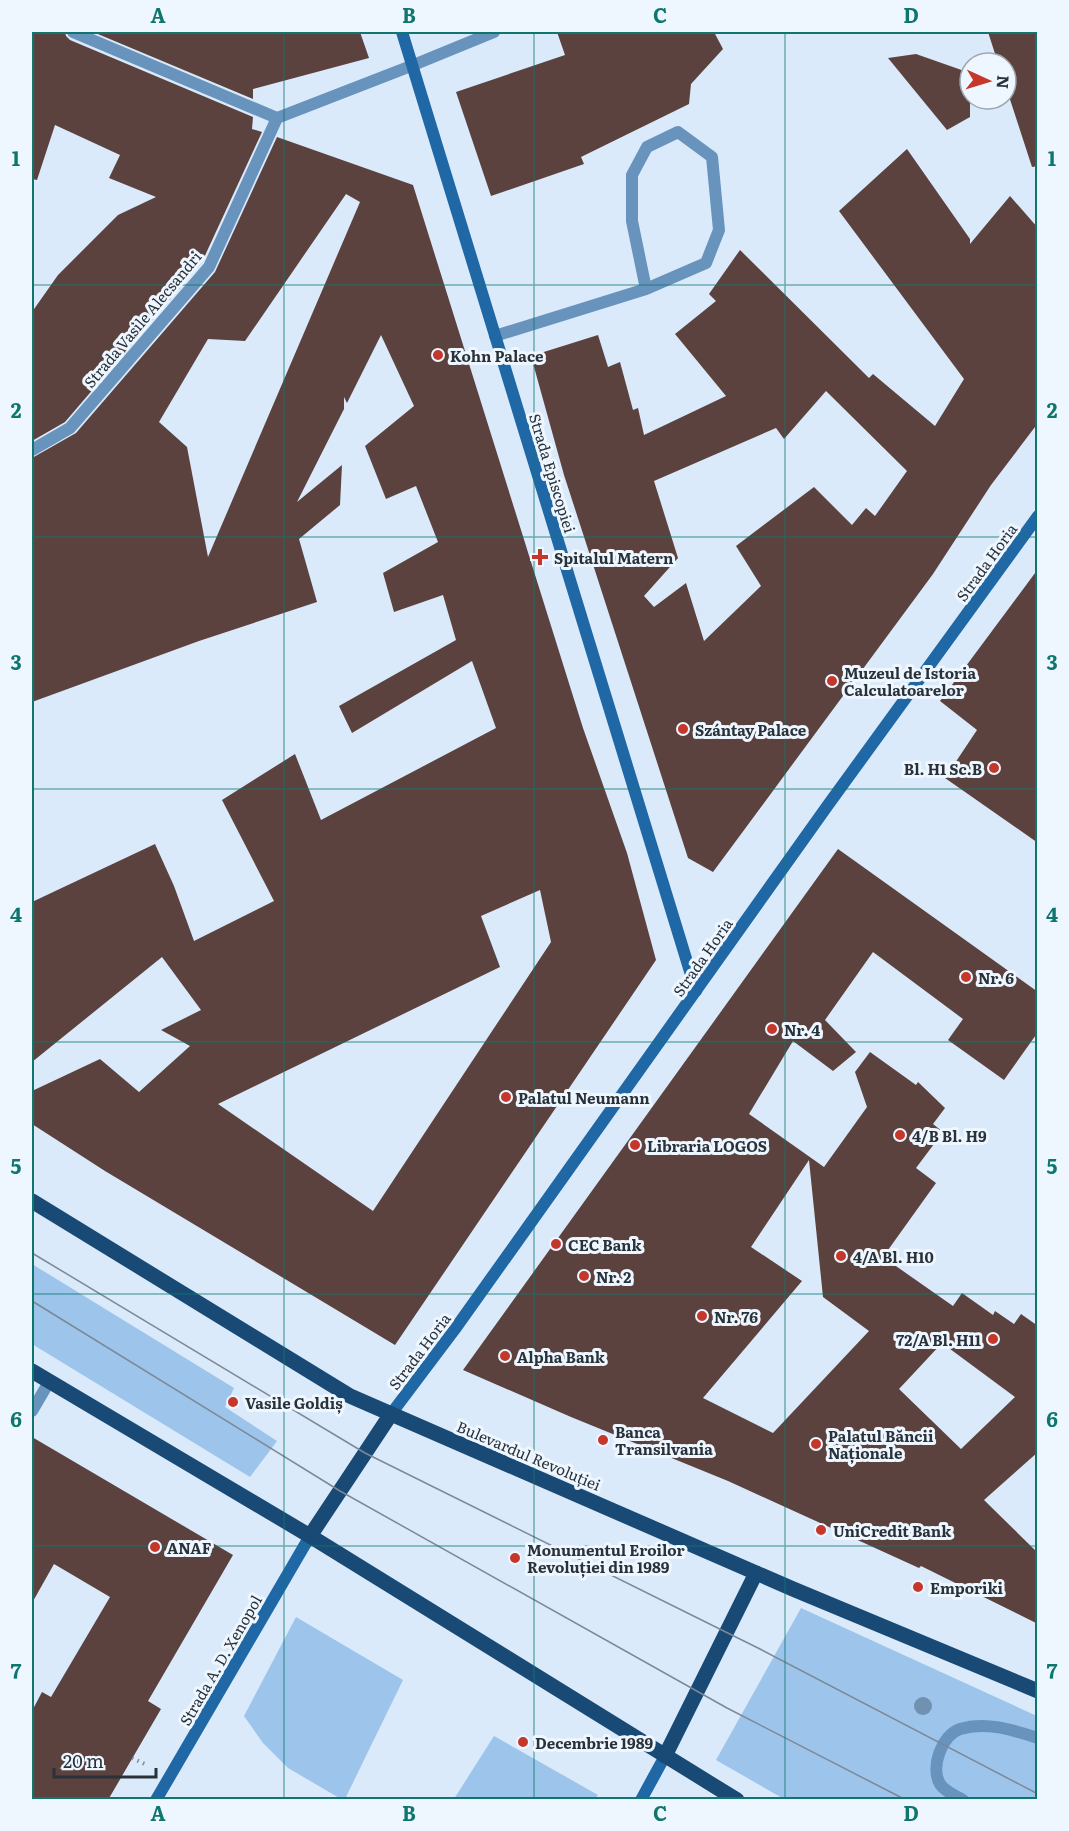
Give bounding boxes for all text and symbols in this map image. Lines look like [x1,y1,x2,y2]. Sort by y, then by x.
text: A [150,0,166,29]
text: B [402,0,416,29]
text: C [653,0,667,29]
text: D [903,0,919,29]
north arrow [958,51,1018,111]
text: N [992,75,1016,90]
text: 1 [12,142,20,172]
text: 1 [1048,142,1056,172]
street label: Strada Vasile Alecsandri [78,246,206,392]
place label: Kohn Palace [450,344,544,367]
marker: Kohn Palace [431,348,445,362]
text: 2 [11,394,22,424]
text: 2 [1047,394,1058,424]
street label: Strada Episcopiei [524,411,582,535]
street label: Strada Horia [950,518,1023,606]
place label: Spitalul Matern [554,546,674,569]
marker: Spitalul Matern [531,548,549,566]
text: 3 [10,646,22,676]
text: 3 [1046,646,1058,676]
place label: Muzeul de Istoria Calculatoarelor [844,661,976,701]
marker: Muzeul de Istoria Calculatoarelor [825,674,839,688]
place label: Szántay Palace [695,718,807,741]
marker: Szántay Palace [676,722,690,736]
place label: Bl. H1 Sc.B [904,757,982,780]
marker: Bl. H1 Sc.B [987,761,1001,775]
text: 4 [10,898,22,928]
text: 4 [1046,898,1058,928]
street label: Strada Horia [666,912,738,1001]
place label: Nr. 6 [978,966,1014,989]
marker: Nr. 6 [959,970,973,984]
place label: Nr. 4 [784,1018,820,1041]
marker: Nr. 4 [765,1022,779,1036]
place label: Palatul Neumann [518,1086,650,1109]
marker: Palatul Neumann [499,1090,513,1104]
place label: 4/B Bl. H9 [912,1124,987,1147]
marker: 4/B Bl. H9 [893,1128,907,1142]
place label: Libraria LOGOS [647,1134,767,1157]
marker: Libraria LOGOS [628,1138,642,1152]
text: 5 [11,1150,22,1180]
text: 5 [1047,1150,1058,1180]
place label: CEC Bank [568,1233,643,1256]
marker: CEC Bank [549,1237,563,1251]
place label: 4/A Bl. H10 [853,1245,934,1268]
marker: 4/A Bl. H10 [834,1249,848,1263]
place label: Nr. 2 [596,1265,631,1288]
marker: Nr. 2 [577,1269,591,1283]
place label: Nr. 76 [714,1305,758,1328]
street label: Strada Horia [382,1307,456,1394]
marker: Nr. 76 [695,1309,709,1323]
place label: 72/A Bl. H11 [896,1328,981,1351]
marker: 72/A Bl. H11 [986,1332,1000,1346]
place label: Alpha Bank [517,1345,606,1368]
marker: Alpha Bank [498,1349,512,1363]
place label: Vasile Goldiș [245,1391,343,1414]
marker: Vasile Goldiș [226,1395,240,1409]
text: 6 [10,1403,22,1433]
text: 6 [1046,1403,1058,1433]
street label: Bulevardul Revoluției [453,1414,605,1496]
place label: Banca Transilvania [615,1420,713,1460]
place label: Palatul Băncii Naționale [828,1424,934,1464]
marker: Banca Transilvania [596,1433,610,1447]
marker: Palatul Băncii Naționale [809,1437,823,1451]
place label: UniCredit Bank [833,1519,952,1542]
marker: UniCredit Bank [814,1523,828,1537]
place label: ANAF [167,1536,212,1559]
place label: Monumentul Eroilor Revoluției din 1989 [527,1538,685,1578]
marker: ANAF [148,1540,162,1554]
marker: Monumentul Eroilor Revoluției din 1989 [508,1551,522,1565]
place label: Emporiki [930,1576,1004,1599]
marker: Emporiki [911,1580,925,1594]
street label: Strada A. D. Xenopol [173,1590,267,1730]
text: 7 [11,1655,22,1685]
text: 7 [1047,1655,1058,1685]
place label: Decembrie 1989 [535,1731,653,1754]
marker: Decembrie 1989 [516,1735,530,1749]
scale bar [54,1741,156,1779]
text: 20 m [63,1747,104,1774]
text: A [150,1797,166,1827]
text: B [402,1797,416,1827]
text: C [653,1797,667,1827]
text: D [903,1797,919,1827]

